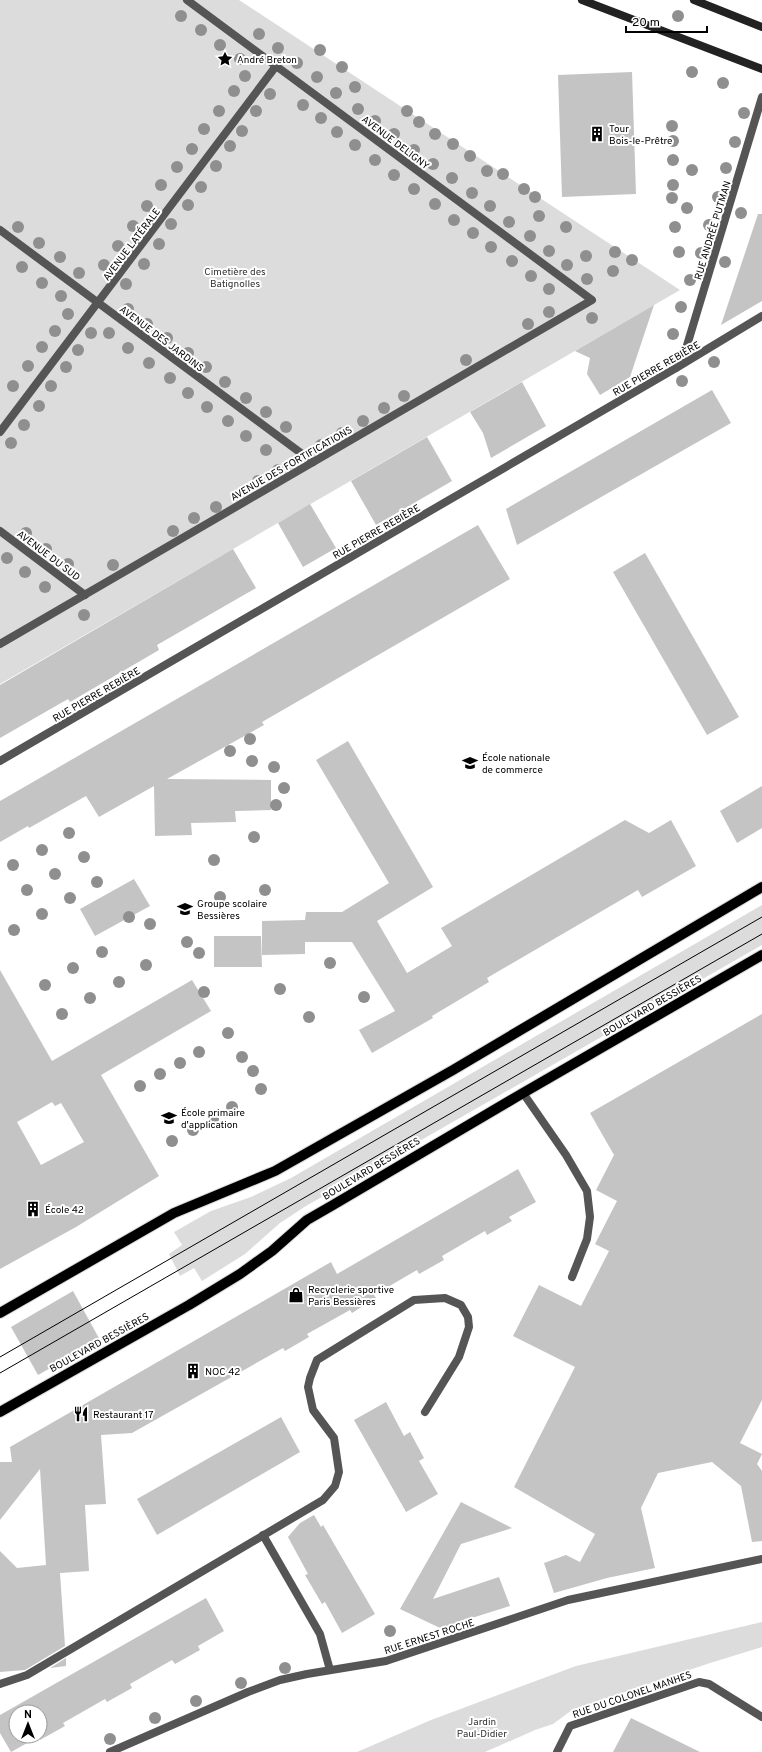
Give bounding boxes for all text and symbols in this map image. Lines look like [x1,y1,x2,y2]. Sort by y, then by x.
scale bar [626,8,707,34]
text: 20 m [632,15,660,31]
place icon: André Breton [216,50,234,68]
place label: André Breton [237,54,297,67]
street label: AVENUE DELIGNY [359,113,432,173]
place label: Tour Bois-le-Prêtre [609,123,672,148]
building icon: Tour Bois-le-Prêtre [588,125,606,143]
street label: RUE ANDRÉE PUTMAN [692,179,735,282]
street label: AVENUE LATÉRALE [100,206,164,284]
park label: Cimetière des Batignolles [204,266,266,291]
street label: AVENUE DES JARDINS [116,303,206,375]
street label: RUE PIERRE REBIÈRE [611,339,703,400]
street label: AVENUE DES FORTIFICATIONS [228,424,355,505]
street label: RUE PIERRE REBIÈRE [331,502,423,563]
street label: AVENUE DU SUD [14,528,83,584]
street label: RUE PIERRE REBIÈRE [51,665,143,726]
place label: École nationale de commerce [482,752,550,777]
school or university icon: École nationale de commerce [461,754,479,772]
place label: Groupe scolaire Bessières [197,898,267,923]
school or university icon: Groupe scolaire Bessières [176,900,194,918]
street label: BOULEVARD BESSIÈRES [601,973,704,1040]
place label: École primaire d'application [181,1107,245,1132]
school or university icon: École primaire d'application [160,1109,178,1127]
street label: BOULEVARD BESSIÈRES [320,1135,423,1204]
building icon: École 42 [24,1200,42,1218]
place label: École 42 [45,1204,84,1217]
place label: Recyclerie sportive Paris Bessières [308,1284,394,1309]
shop icon: Recyclerie sportive Paris Bessières [287,1286,305,1304]
street label: BOULEVARD BESSIÈRES [48,1311,152,1376]
building icon: NOC 42 [184,1362,202,1380]
place label: NOC 42 [205,1366,241,1379]
restaurant icon: Restaurant 17 [72,1405,90,1423]
place label: Restaurant 17 [93,1409,154,1422]
street label: RUE ERNEST ROCHE [383,1617,476,1658]
street label: RUE DU COLONEL MANHES [571,1669,694,1722]
north arrow [8,1704,48,1744]
text: N [24,1708,32,1722]
park label: Jardin Paul-Didier [457,1716,507,1741]

